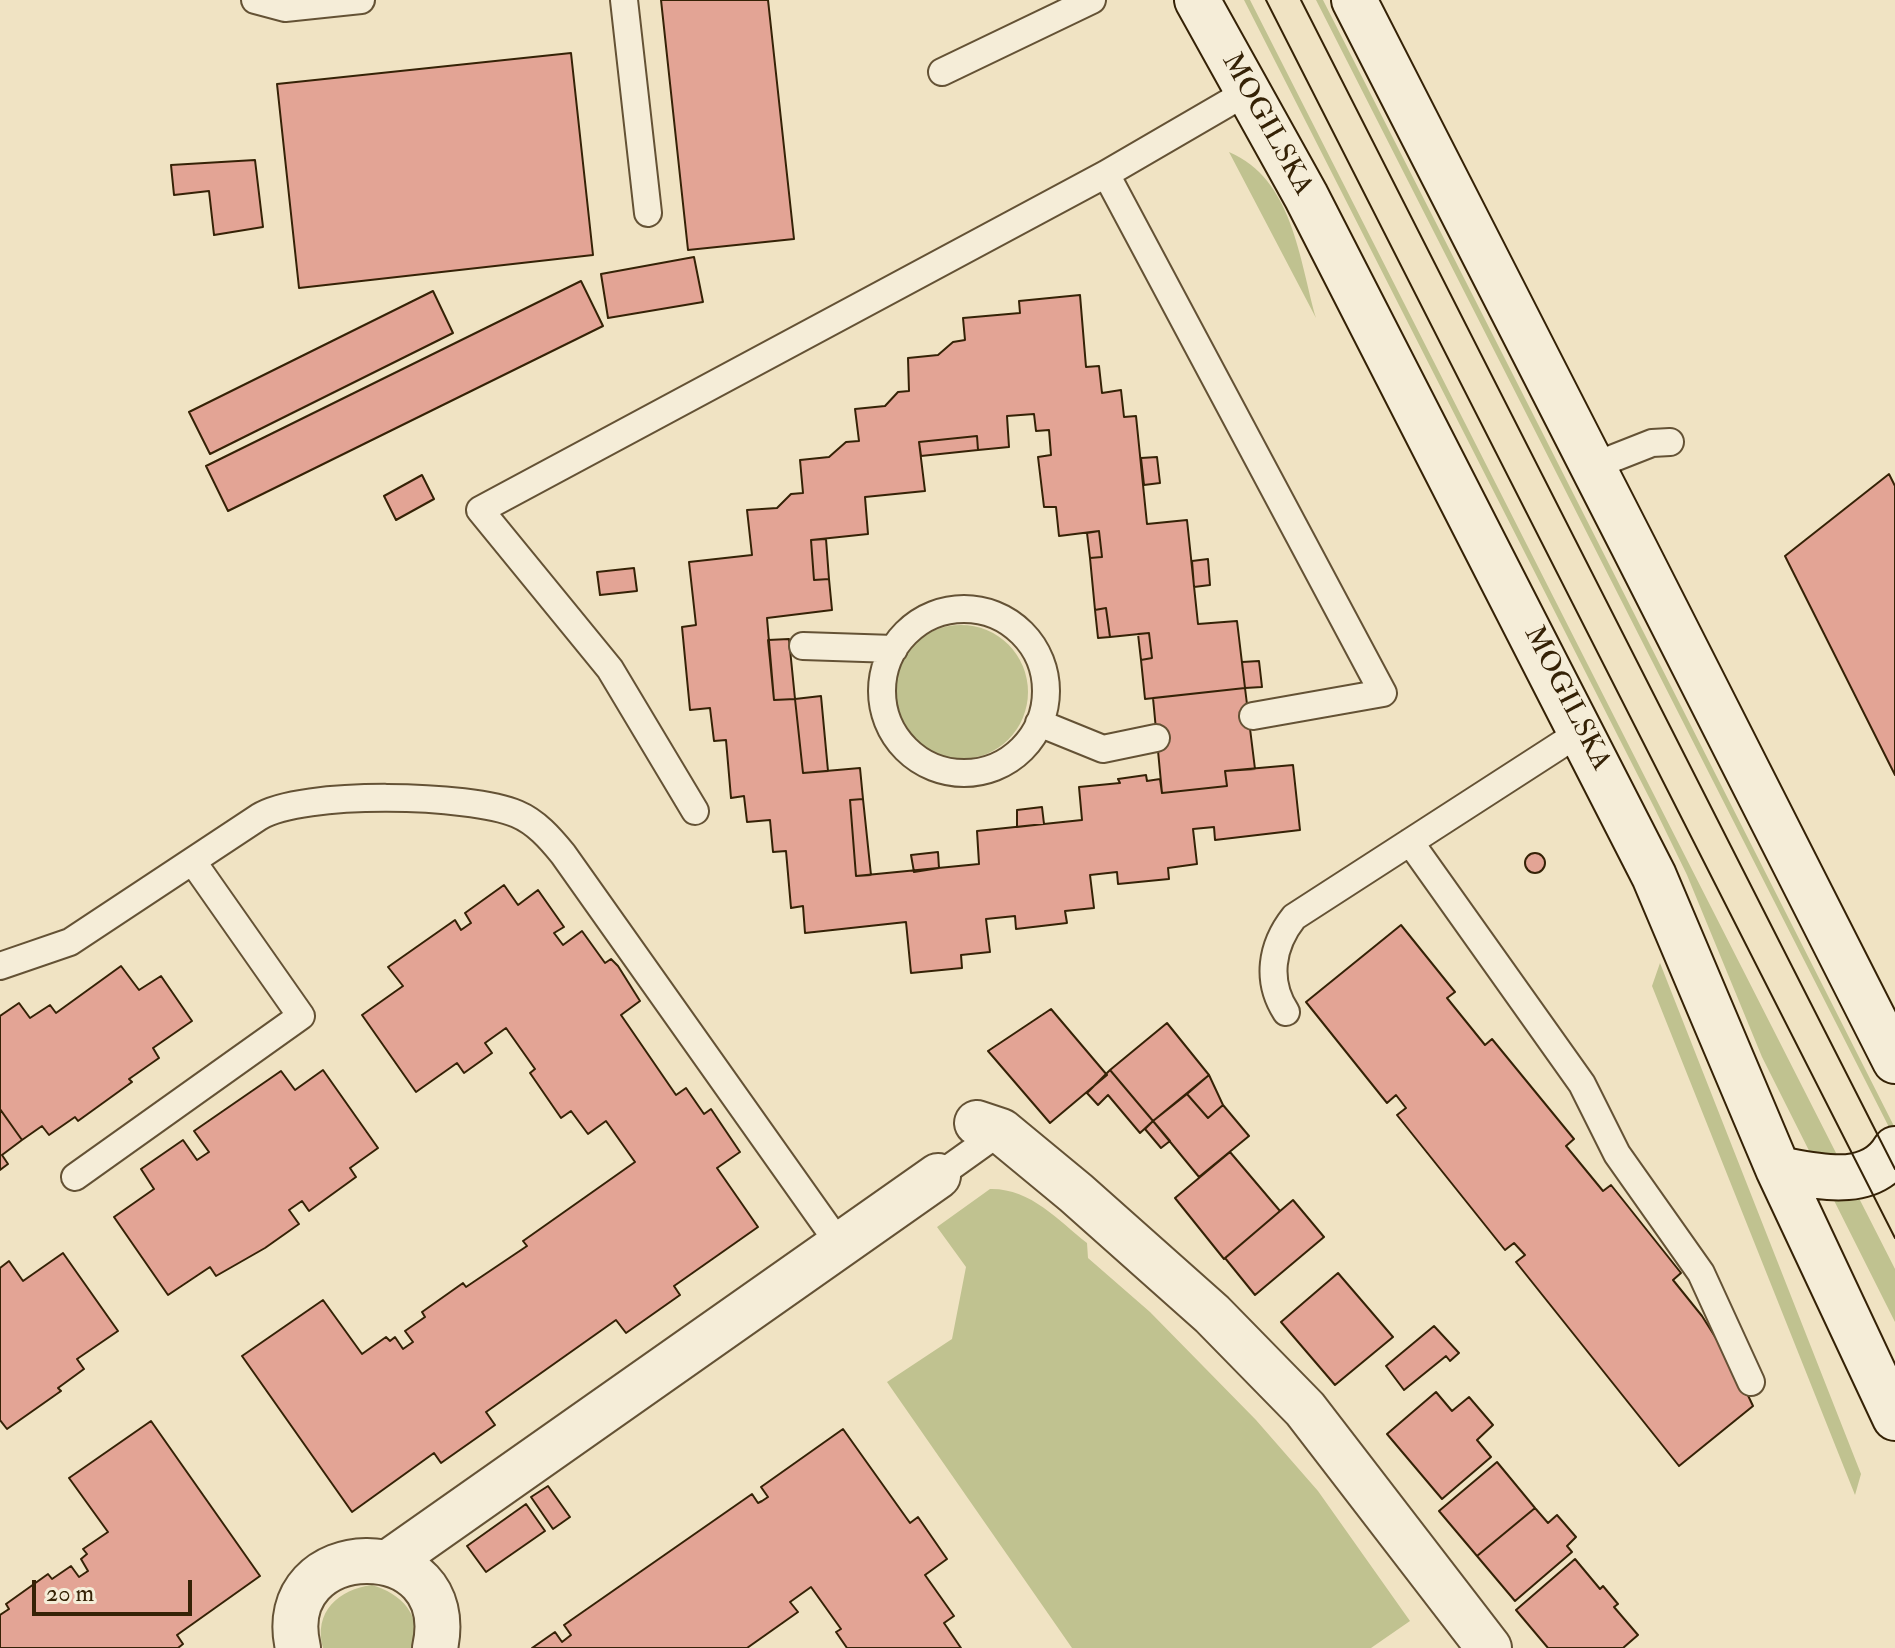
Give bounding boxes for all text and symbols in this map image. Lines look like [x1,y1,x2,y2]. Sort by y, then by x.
street label: MOGILSKA [1213,48,1319,202]
street label: MOGILSKA [1515,621,1617,777]
scale bar [36,1564,196,1614]
text: 20 m [46,1578,94,1609]

